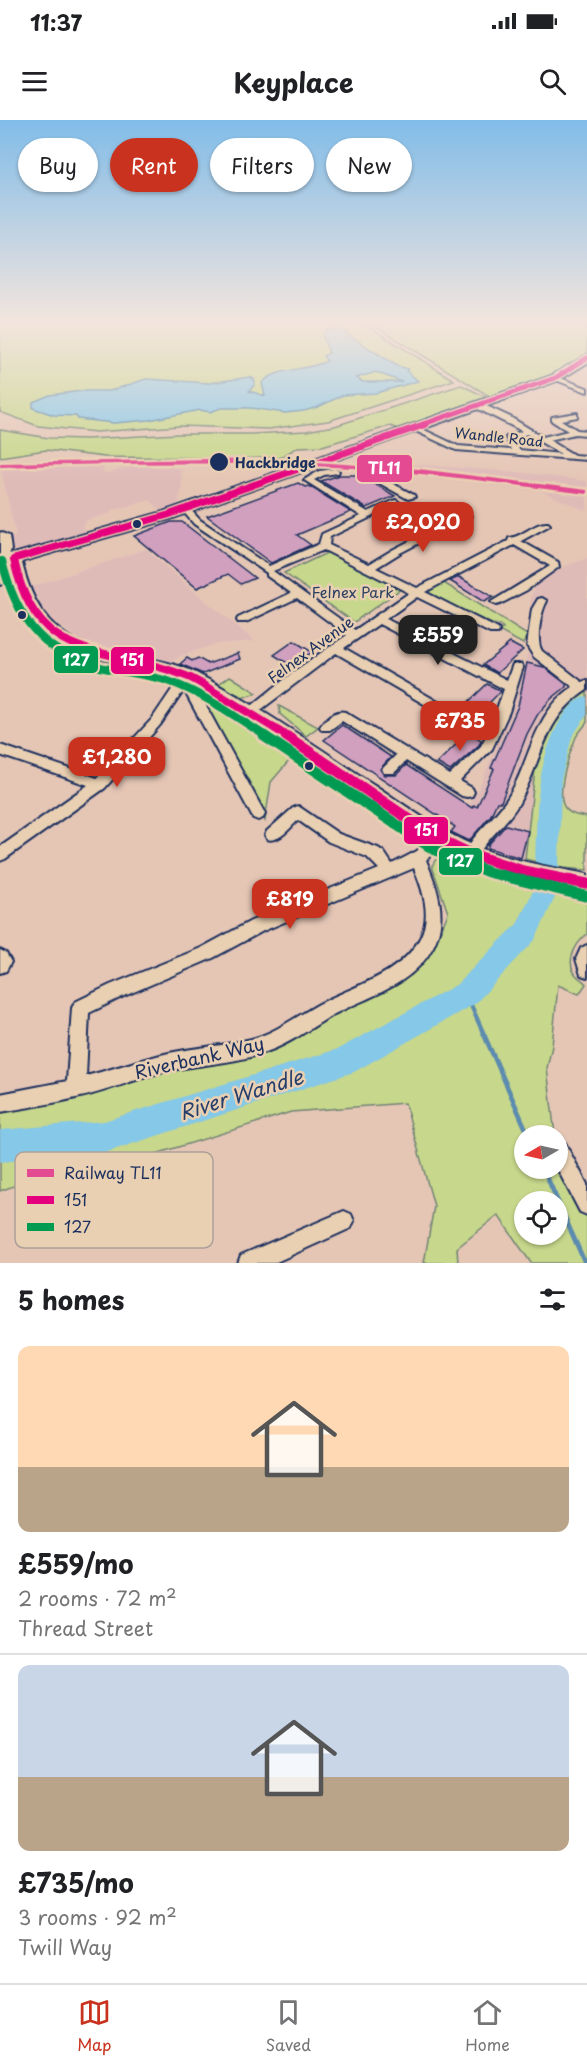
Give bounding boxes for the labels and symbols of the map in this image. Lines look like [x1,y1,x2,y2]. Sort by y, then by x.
street label: Wandle Road [454,422,544,452]
marker: Hackbridge [208,451,230,473]
place label: Hackbridge [235,452,316,473]
line badge: TL11 [356,454,413,483]
text: TL11 [368,455,401,479]
pin: £2,020 [374,502,472,553]
unlabelled marker [131,518,143,530]
park label: Felnex Park [312,580,394,603]
unlabelled marker [16,609,28,621]
street label: Felnex Avenue [262,610,358,688]
pin: £559 [402,615,474,666]
line badge: 127 [53,645,99,674]
line badge: 151 [110,646,155,675]
text: 127 [62,647,90,671]
text: 151 [120,647,144,671]
pin: £735 [424,701,496,752]
pin: £1,280 [68,737,166,788]
unlabelled marker [303,760,315,772]
line badge: 151 [403,816,449,845]
text: 151 [414,817,438,841]
line badge: 127 [438,847,483,876]
text: 127 [446,848,474,872]
pin: £819 [254,879,326,930]
street label: Riverbank Way [131,1029,267,1085]
water label: River Wandle [175,1061,308,1127]
north arrow [514,1125,568,1179]
legend [15,1152,213,1248]
text: Railway TL11 [64,1160,161,1184]
text: 151 [64,1187,87,1211]
text: 127 [64,1214,91,1238]

